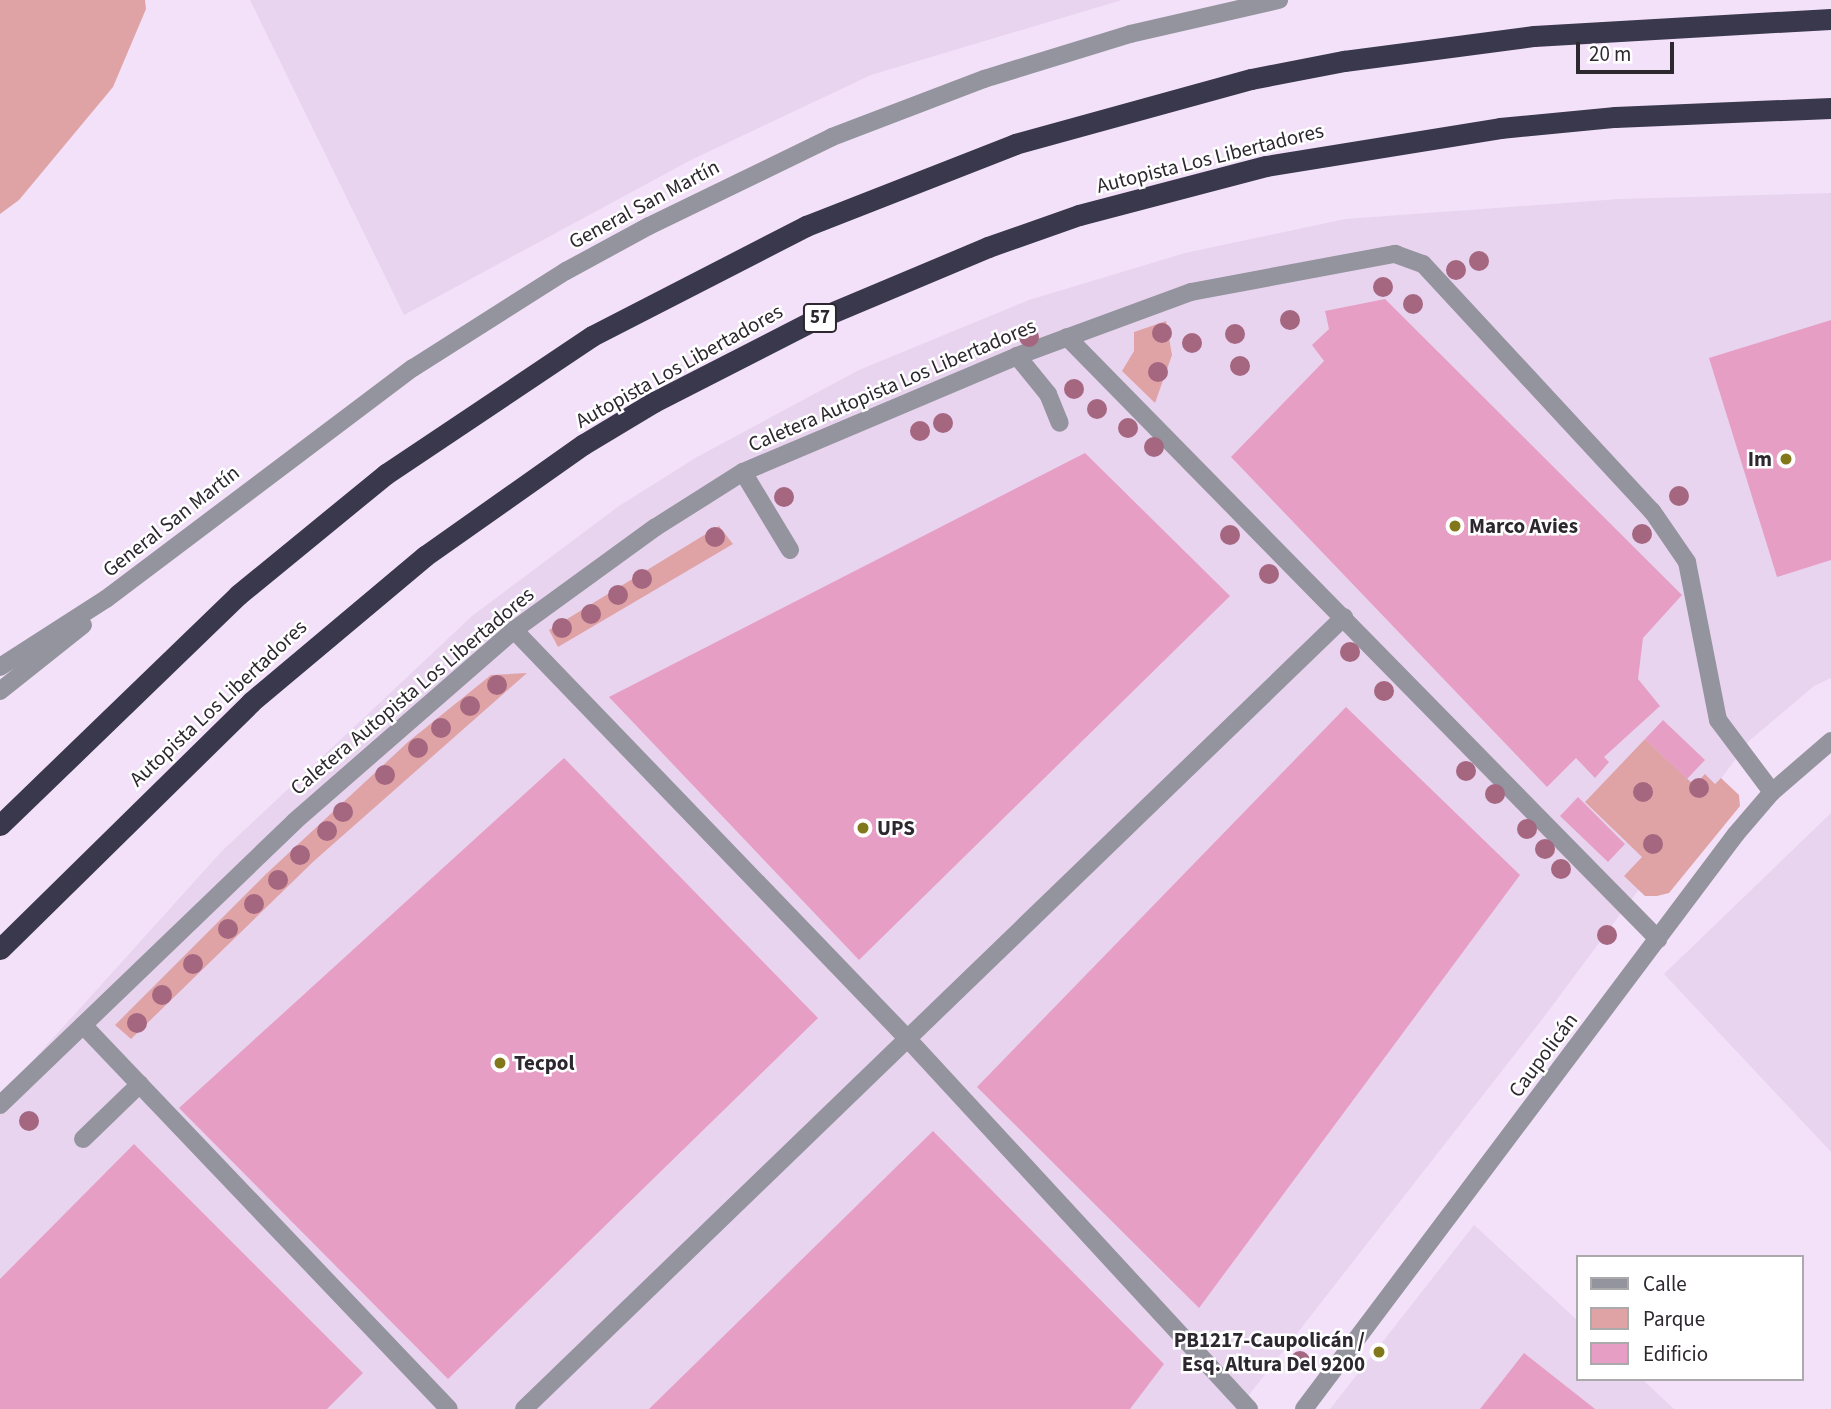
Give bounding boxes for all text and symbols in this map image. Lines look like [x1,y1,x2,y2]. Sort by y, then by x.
scale bar [1579,28,1677,72]
text: 20 m [1589,39,1631,69]
street label: Autopista Los Libertadores [1094,118,1326,198]
street label: General San Martín [565,154,723,254]
street label: Autopista Los Libertadores [571,298,787,434]
road number: 57 [802,302,838,334]
street label: Caletera Autopista Los Libertadores [744,313,1040,457]
place label: Im [1748,446,1772,472]
marker: Im [1778,451,1794,467]
street label: General San Martín [98,460,244,582]
place label: Marco Avies [1469,513,1578,539]
marker: Marco Avies [1447,518,1463,534]
street label: Caletera Autopista Los Libertadores [285,582,539,800]
street label: Autopista Los Libertadores [124,614,312,792]
place label: UPS [877,815,915,841]
marker: UPS [855,820,871,836]
street label: Caupolicán [1503,1008,1583,1102]
place label: Tecpol [514,1050,574,1076]
marker: Tecpol [492,1055,508,1071]
legend [1576,1255,1803,1381]
text: Calle [1643,1269,1687,1299]
text: Parque [1643,1304,1705,1334]
place label: PB1217-Caupolicán / Esq. Altura Del 9200 [1174,1327,1365,1377]
text: Edificio [1643,1339,1708,1369]
marker: PB1217-Caupolicán / Esq. Altura Del 9200 [1371,1344,1387,1360]

